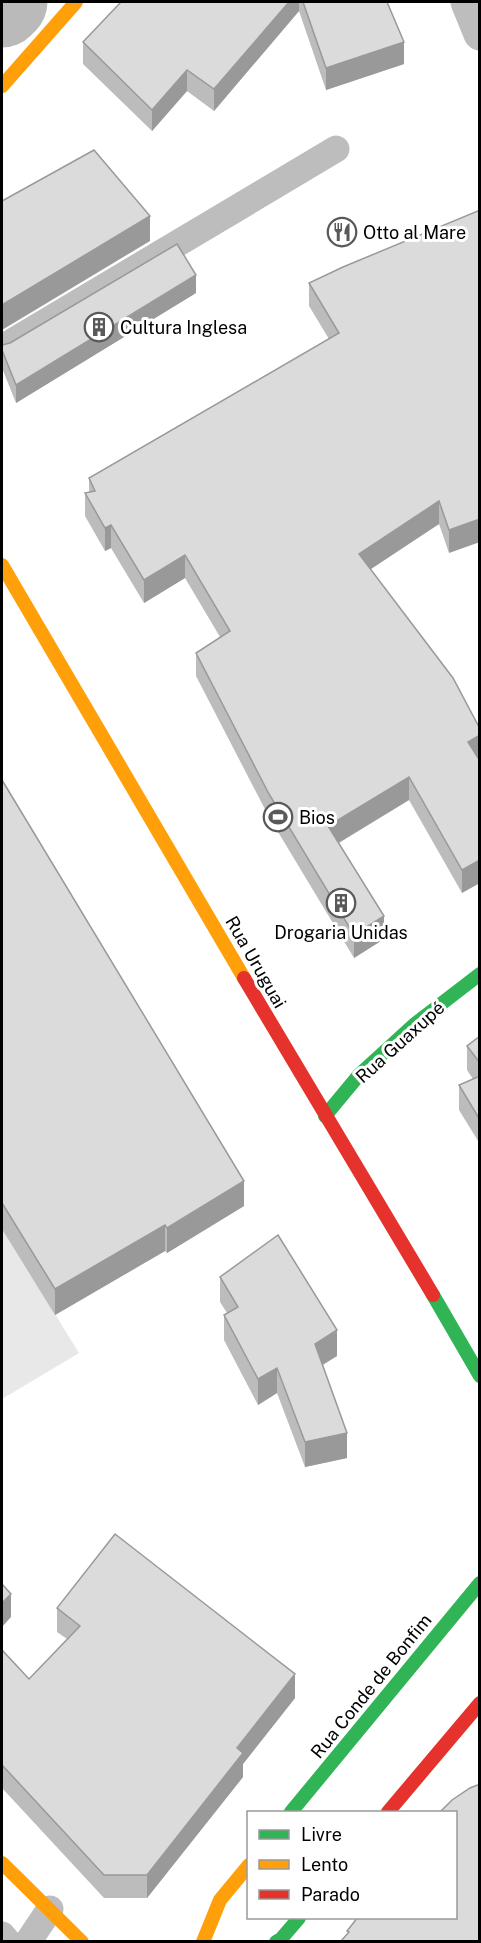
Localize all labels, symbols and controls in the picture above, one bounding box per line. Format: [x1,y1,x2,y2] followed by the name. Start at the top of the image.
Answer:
[326,216,358,248] restaurant icon: Otto al Mare
[363,222,466,243] place label: Otto al Mare
[83,311,115,343] building icon: Cultura Inglesa
[120,317,247,338] place label: Cultura Inglesa
[262,801,294,833] sports icon: Bios
[299,807,335,828] place label: Bios
[325,887,357,919] building icon: Drogaria Unidas
[221,912,291,1012] street label: Rua Uruguai
[274,922,408,943] place label: Drogaria Unidas
[351,997,449,1087] street label: Rua Guaxupé
[306,1610,436,1762] street label: Rua Conde de Bonfim
[247,1811,457,1919] legend
[301,1824,342,1845] text: Livre
[301,1854,348,1875] text: Lento
[301,1884,360,1905] text: Parado

